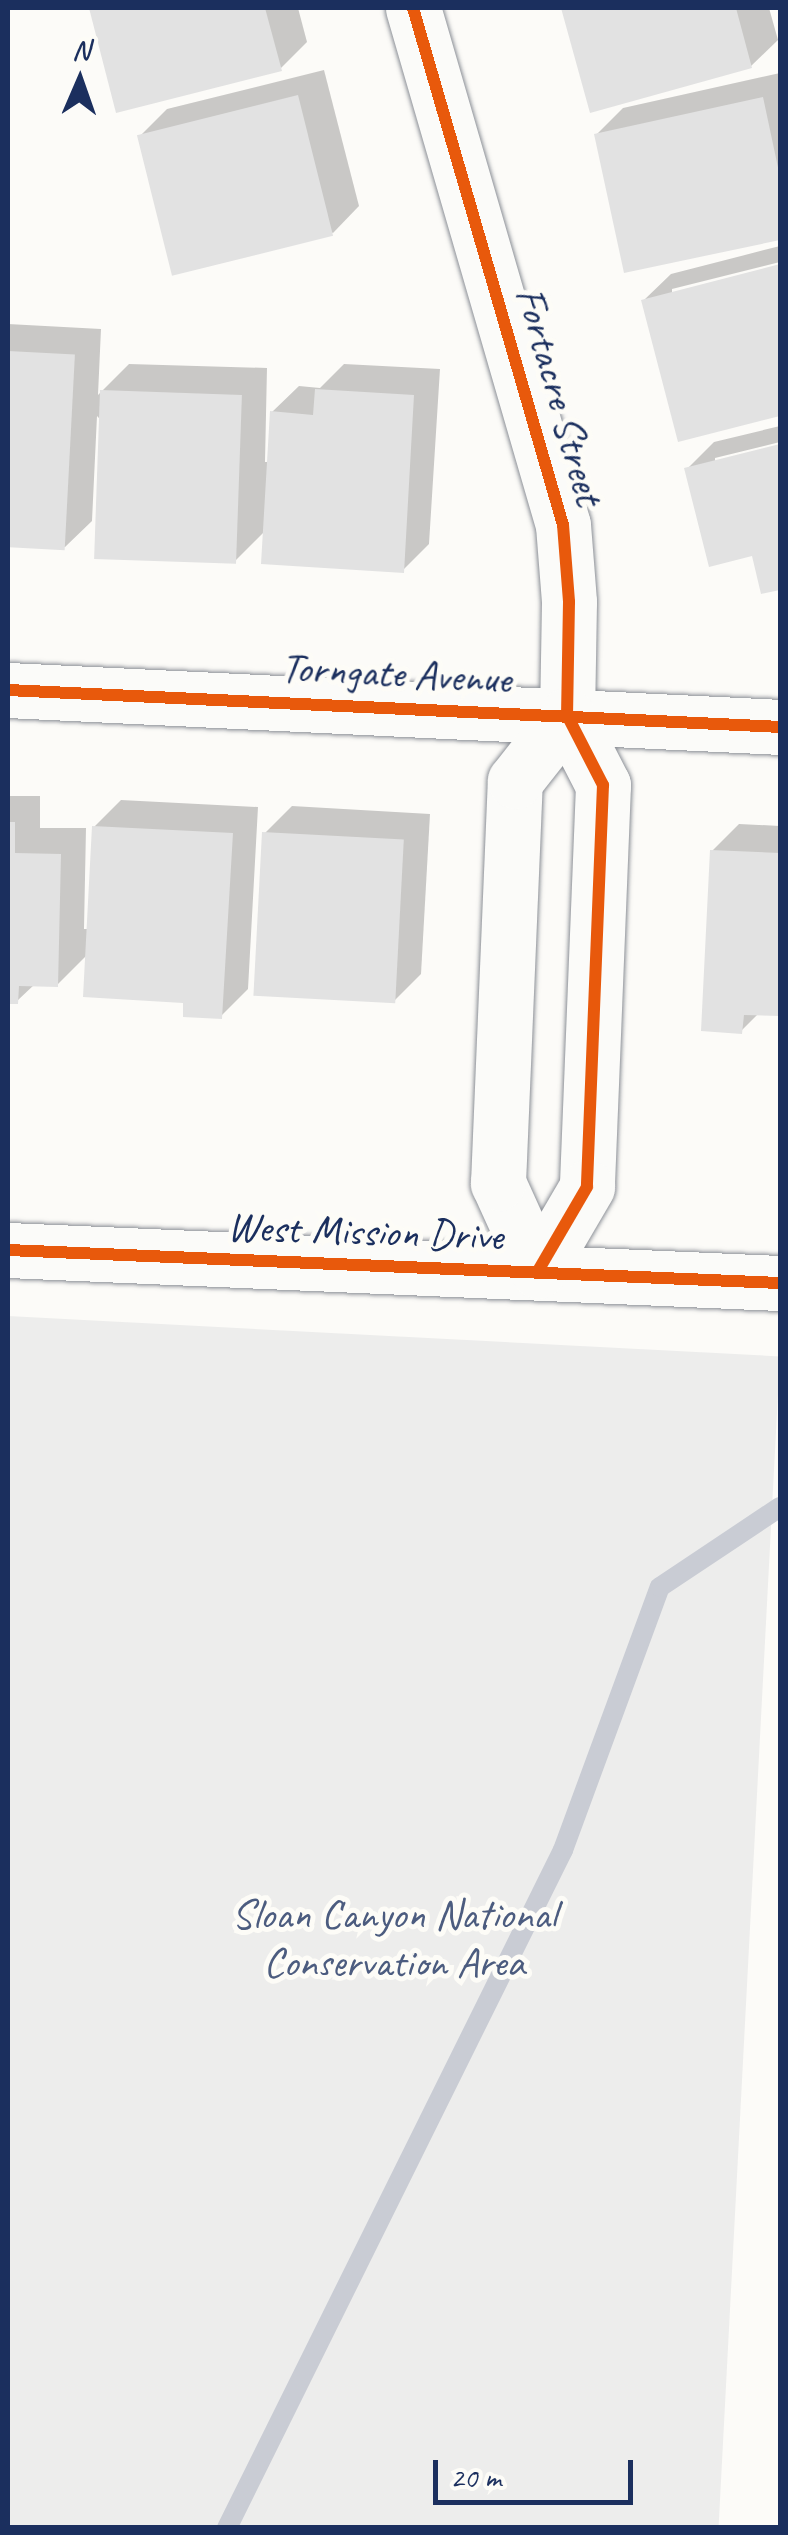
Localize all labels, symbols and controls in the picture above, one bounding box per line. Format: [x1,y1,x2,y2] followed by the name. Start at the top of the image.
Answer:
[30,30,130,130] north arrow
[72,32,90,67] text: N
[504,281,614,511] street label: Fortacre Street
[280,643,512,705] street label: Torngate Avenue
[226,1202,504,1262] street label: West Mission Drive
[230,1890,558,1988] park label: Sloan Canyon National Conservation Area
[438,2440,638,2502] scale bar
[450,2458,501,2496] text: 20 m

